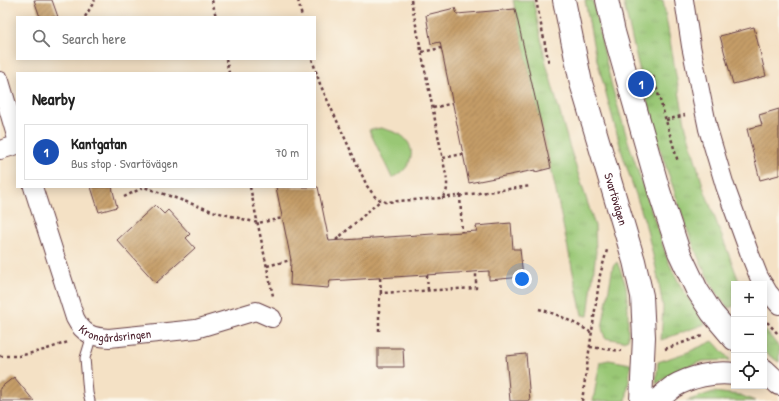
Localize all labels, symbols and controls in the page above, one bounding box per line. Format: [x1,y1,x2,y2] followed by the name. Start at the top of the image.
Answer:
[16,16,316,60] search box
[30,27,52,49] icon: search
[62,28,126,49] text: Search here
[628,69,654,99] pin: 1
[32,87,75,110] text: Nearby
[71,133,127,154] text: Kantgatan
[44,143,48,161] text: 1
[275,143,299,161] text: 70 m
[71,154,178,172] text: Bus stop · Svartövägen
[600,171,632,227] street label: Svartövägen
[512,269,532,289] your location
[731,281,767,389] map controls
[731,281,767,317] button: +
[731,317,767,353] button: −
[75,321,152,346] street label: Krongårdsringen
[731,353,767,389] button: locate

